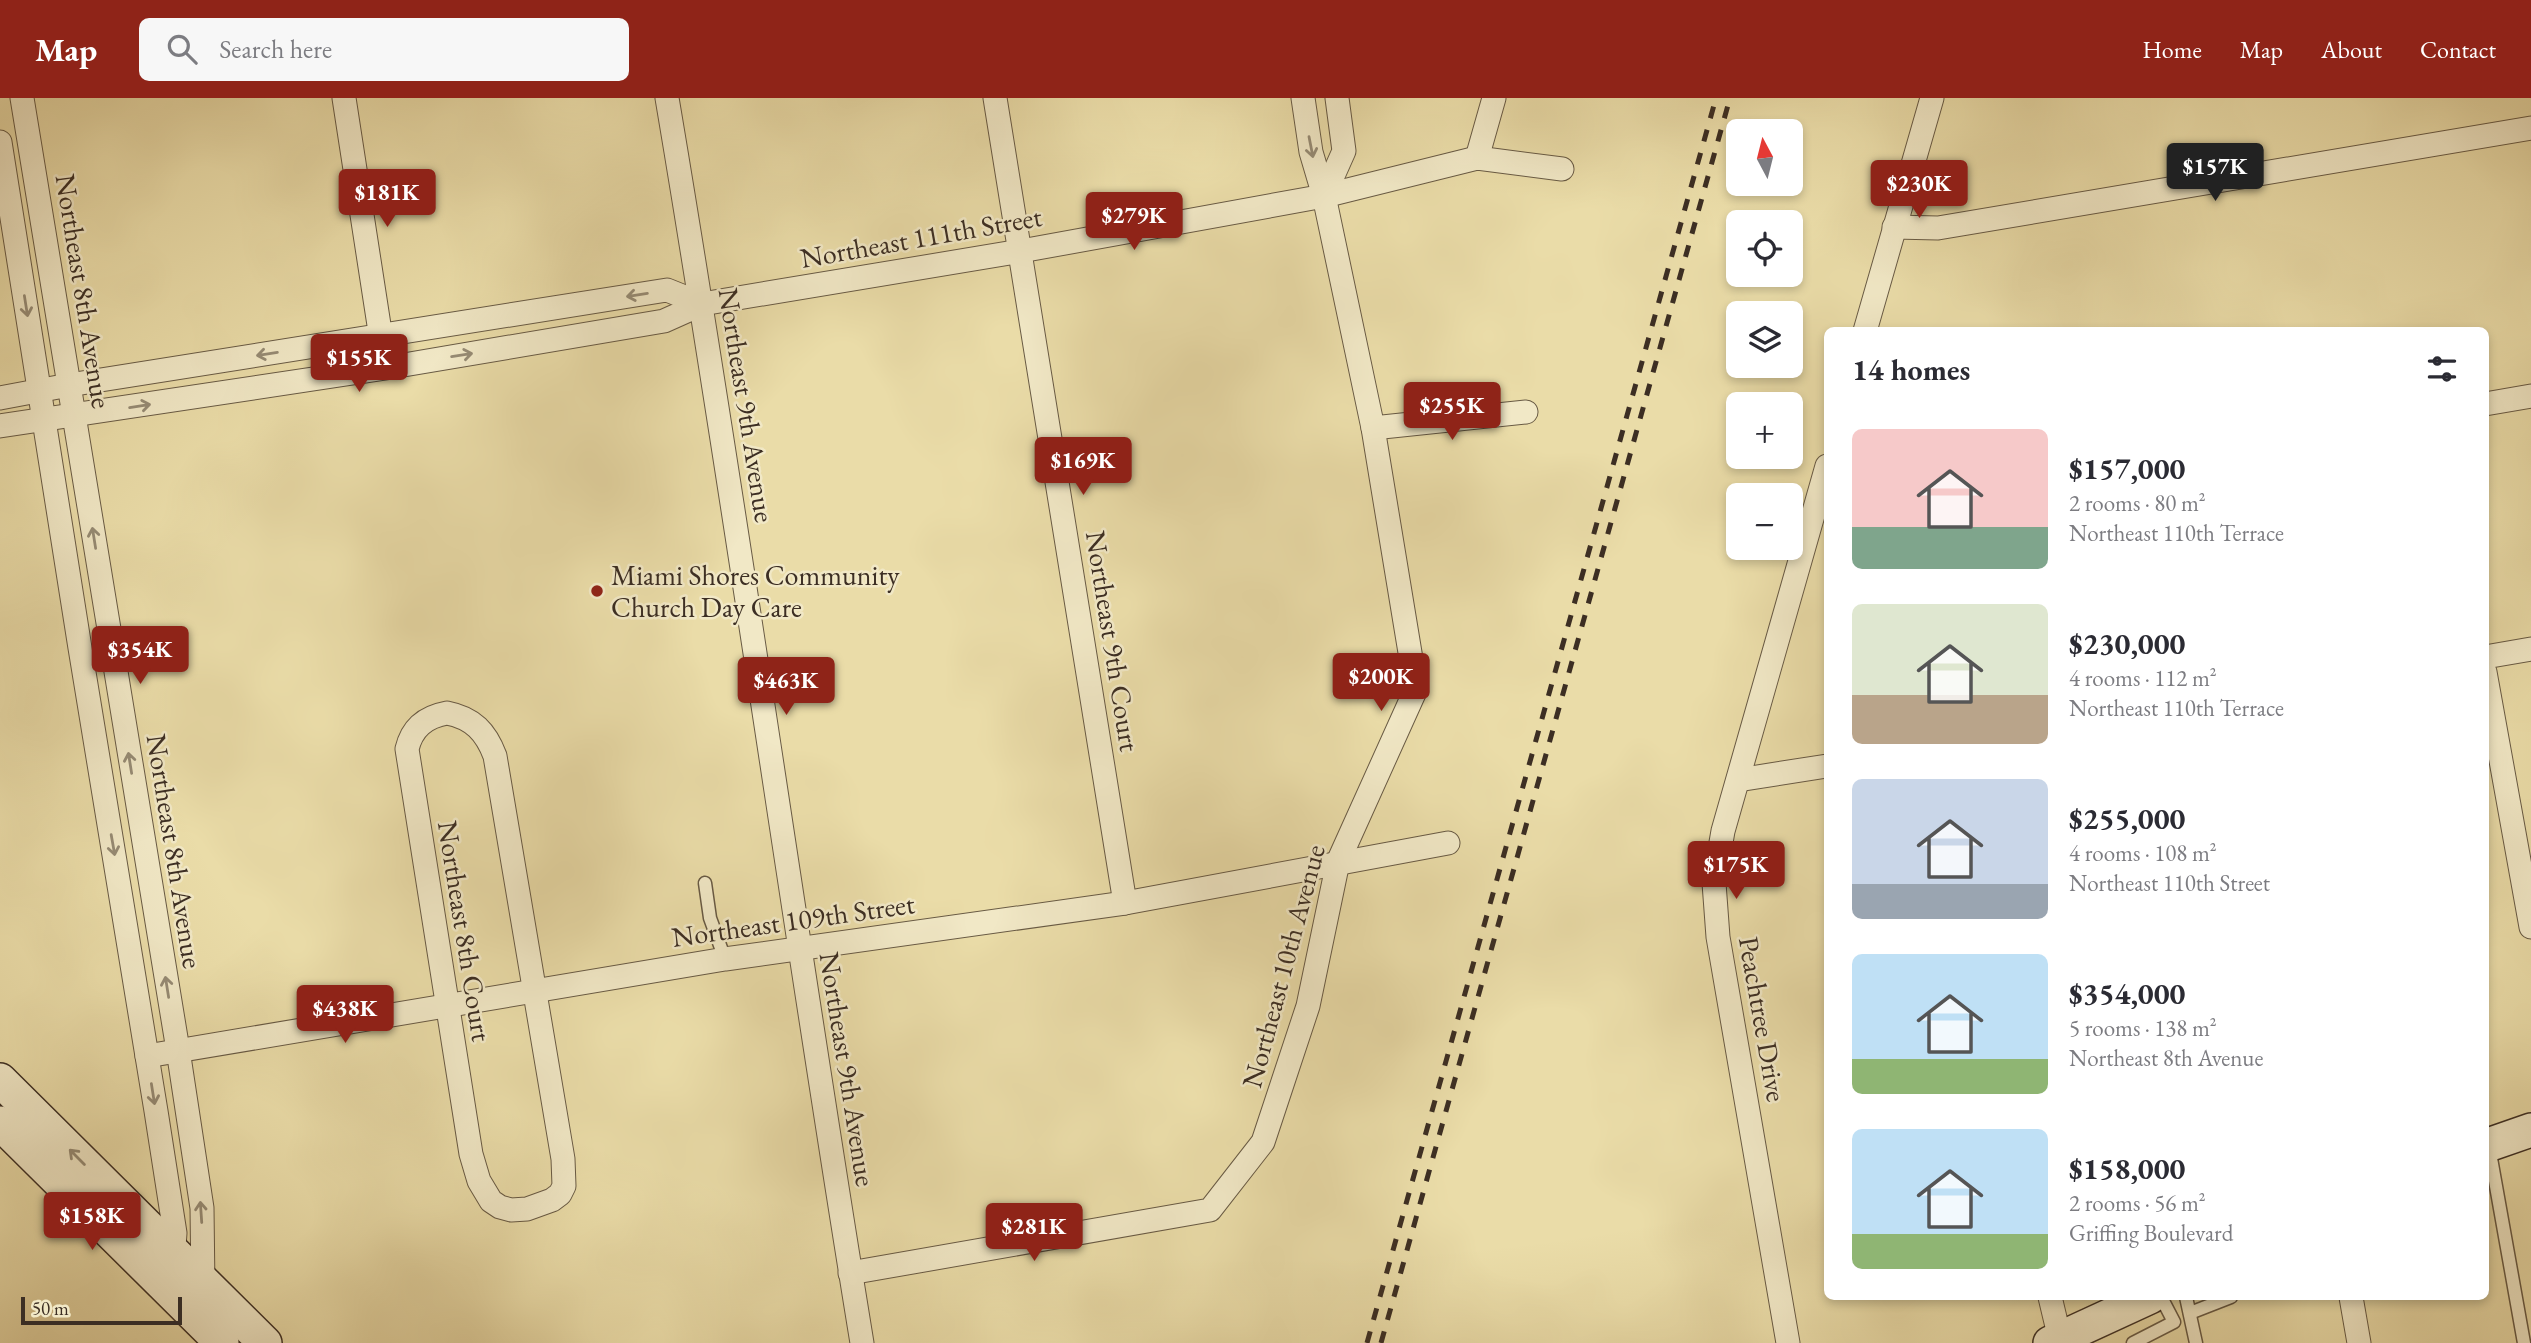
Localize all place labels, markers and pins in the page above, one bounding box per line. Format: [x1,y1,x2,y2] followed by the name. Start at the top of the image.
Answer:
[2166,144,2264,203] pin: $157K
[1870,160,1968,220] pin: $230K
[338,170,436,229] pin: $181K
[1085,192,1183,252] pin: $279K
[310,334,408,394] pin: $155K
[1403,382,1501,442] pin: $255K
[1034,438,1132,497] pin: $169K
[611,557,900,625] place label: Miami Shores Community Church Day Care
[589,583,605,599] marker: Miami Shores Community Church Day Care
[91,626,189,686] pin: $354K
[1332,654,1430,713] pin: $200K
[737,658,835,717] pin: $463K
[1687,842,1785,901] pin: $175K
[296,986,394,1045] pin: $438K
[43,1192,141,1252] pin: $158K
[985,1204,1083,1263] pin: $281K

